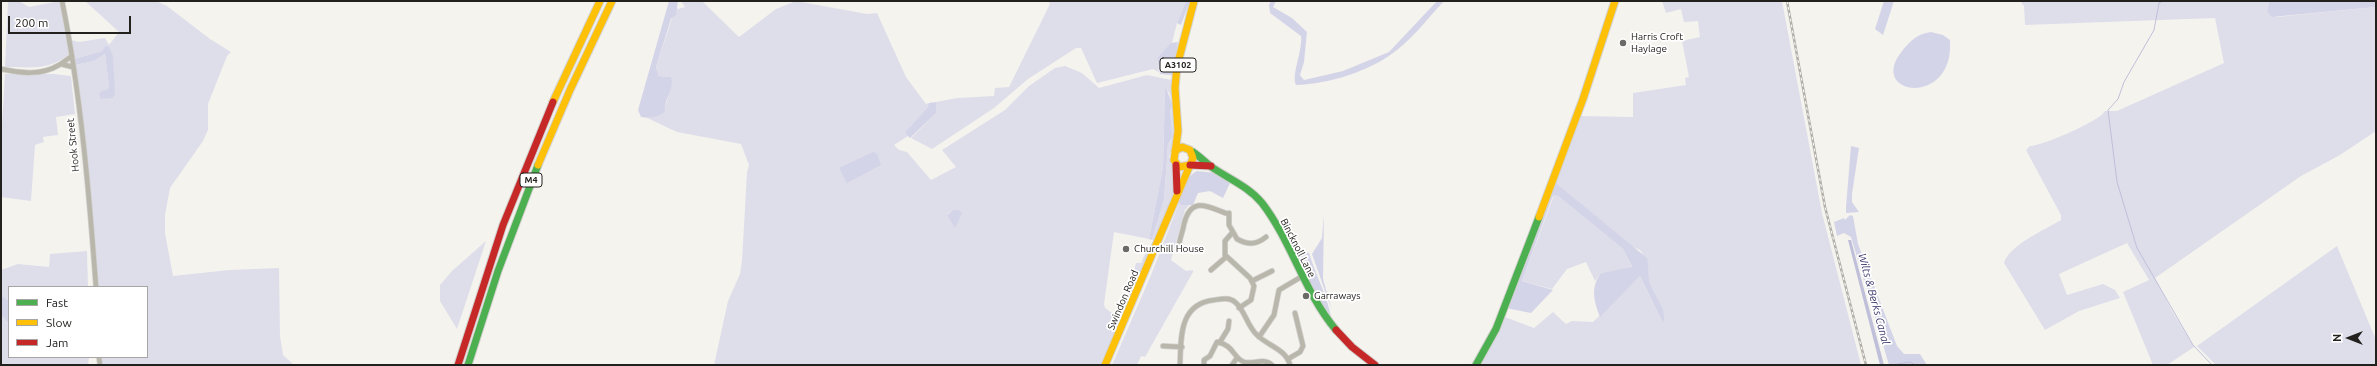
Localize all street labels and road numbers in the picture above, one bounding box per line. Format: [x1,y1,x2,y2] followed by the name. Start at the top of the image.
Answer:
[1160,58,1196,72] road number: A3102
[64,118,82,172] street label: Hook Street
[520,173,542,187] road number: M4
[1278,216,1318,280] street label: Bincknoll Lane
[1105,268,1141,332] street label: Swindon Road

